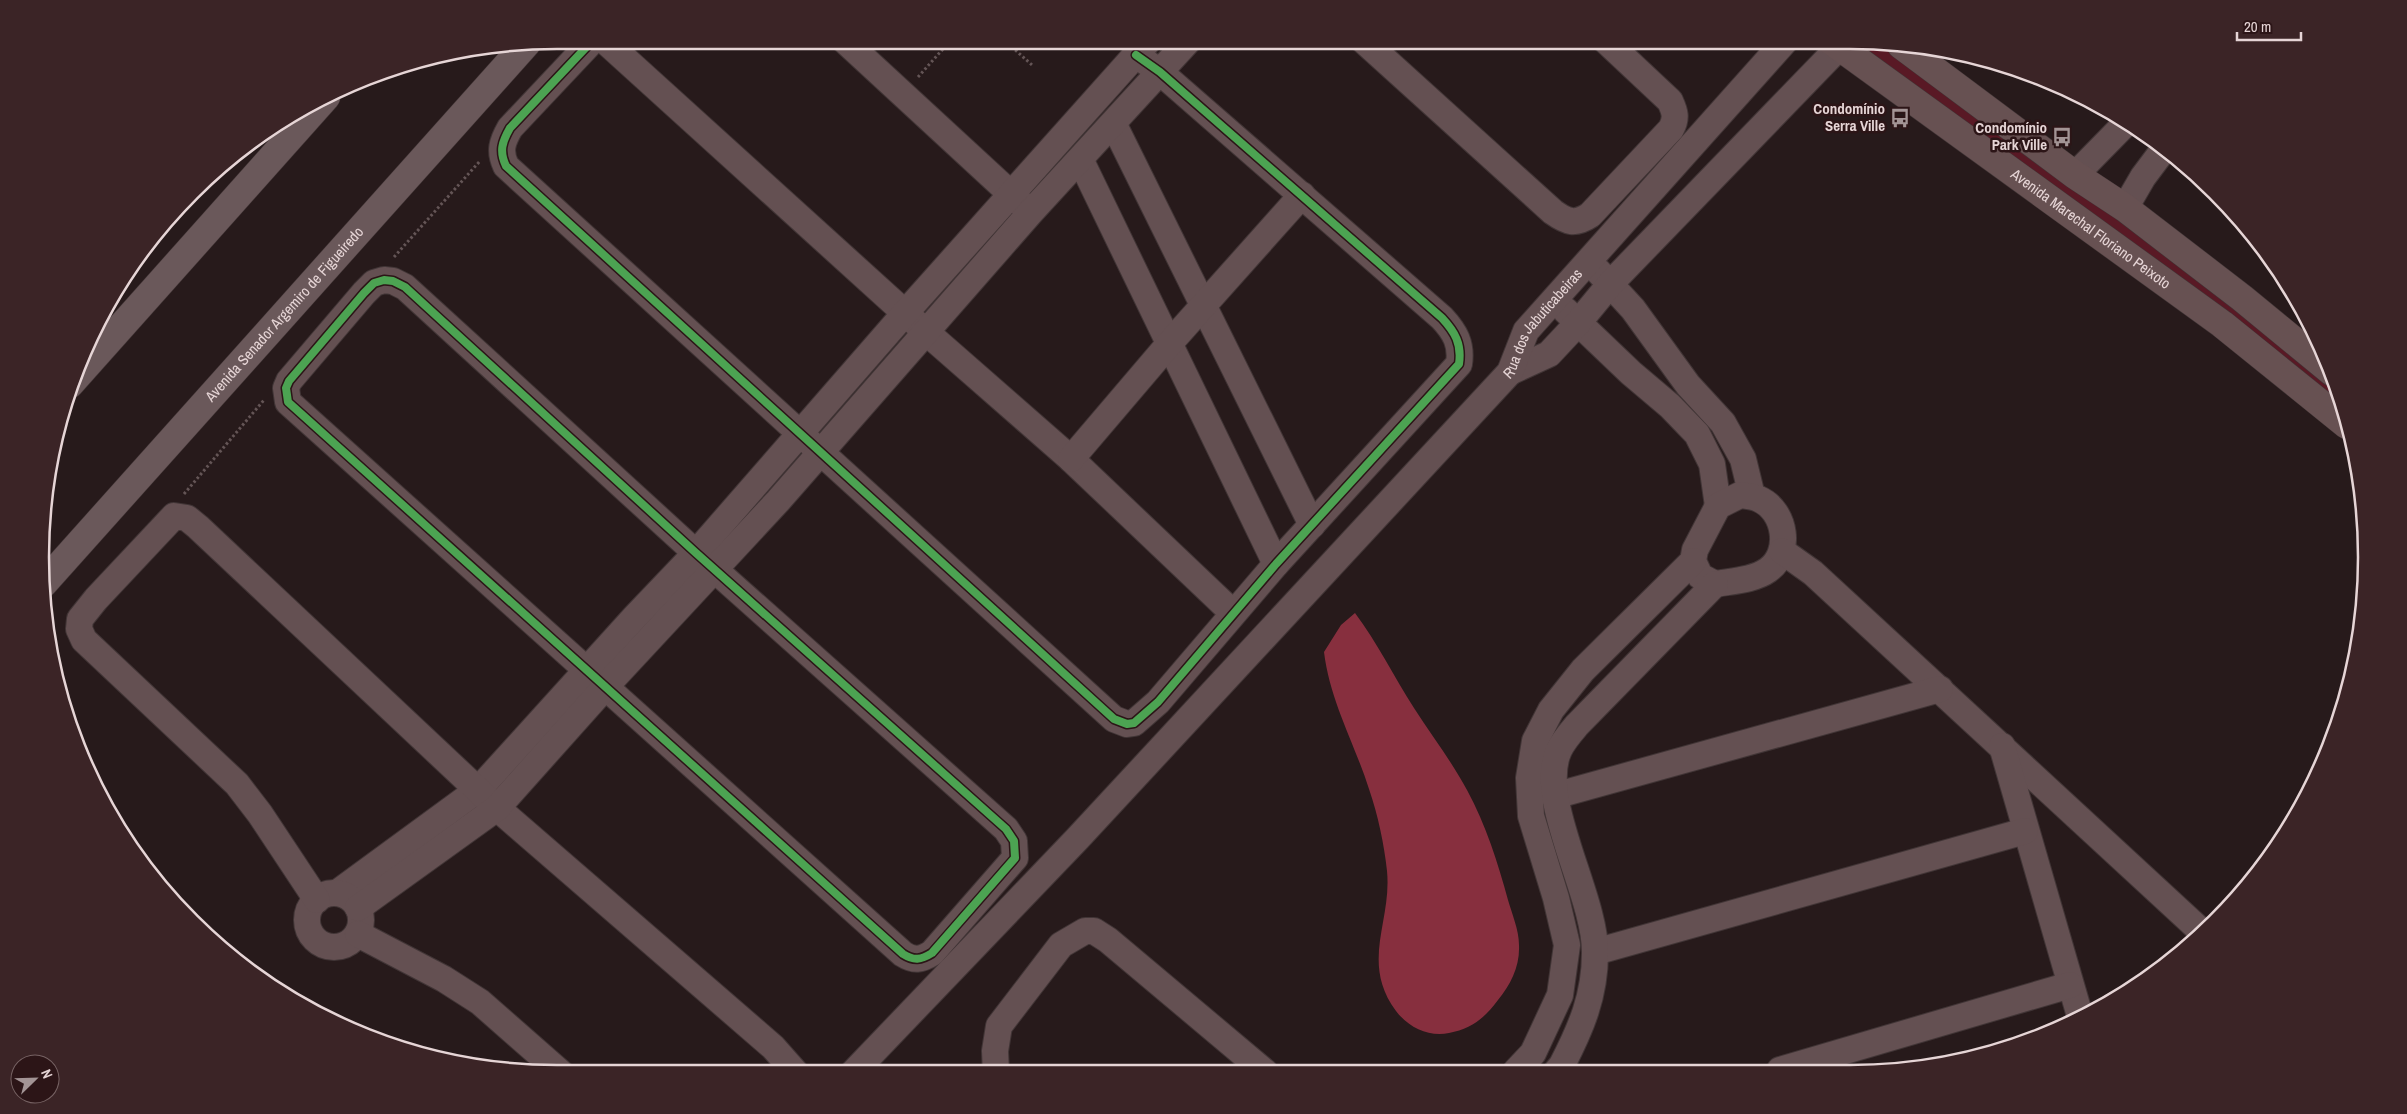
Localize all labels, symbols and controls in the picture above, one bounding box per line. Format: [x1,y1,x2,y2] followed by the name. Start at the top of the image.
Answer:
[2237,10,2301,42] scale bar
[2244,16,2271,37] text: 20 m
[1813,98,1885,136] place label: Condomínio Serra Ville
[1889,107,1911,129] bus stop icon: Condomínio Serra Ville
[1975,117,2047,155] place label: Condomínio Park Ville
[2051,126,2073,148] bus stop icon: Condomínio Park Ville
[2006,163,2175,294] street label: Avenida Marechal Floriano Peixoto
[199,222,368,407] street label: Avenida Senador Argemiro de Figueiredo
[1498,264,1587,383] street label: Rua dos Jabuticabeiras
[10,1054,60,1104] north arrow
[37,1067,57,1081] text: N

